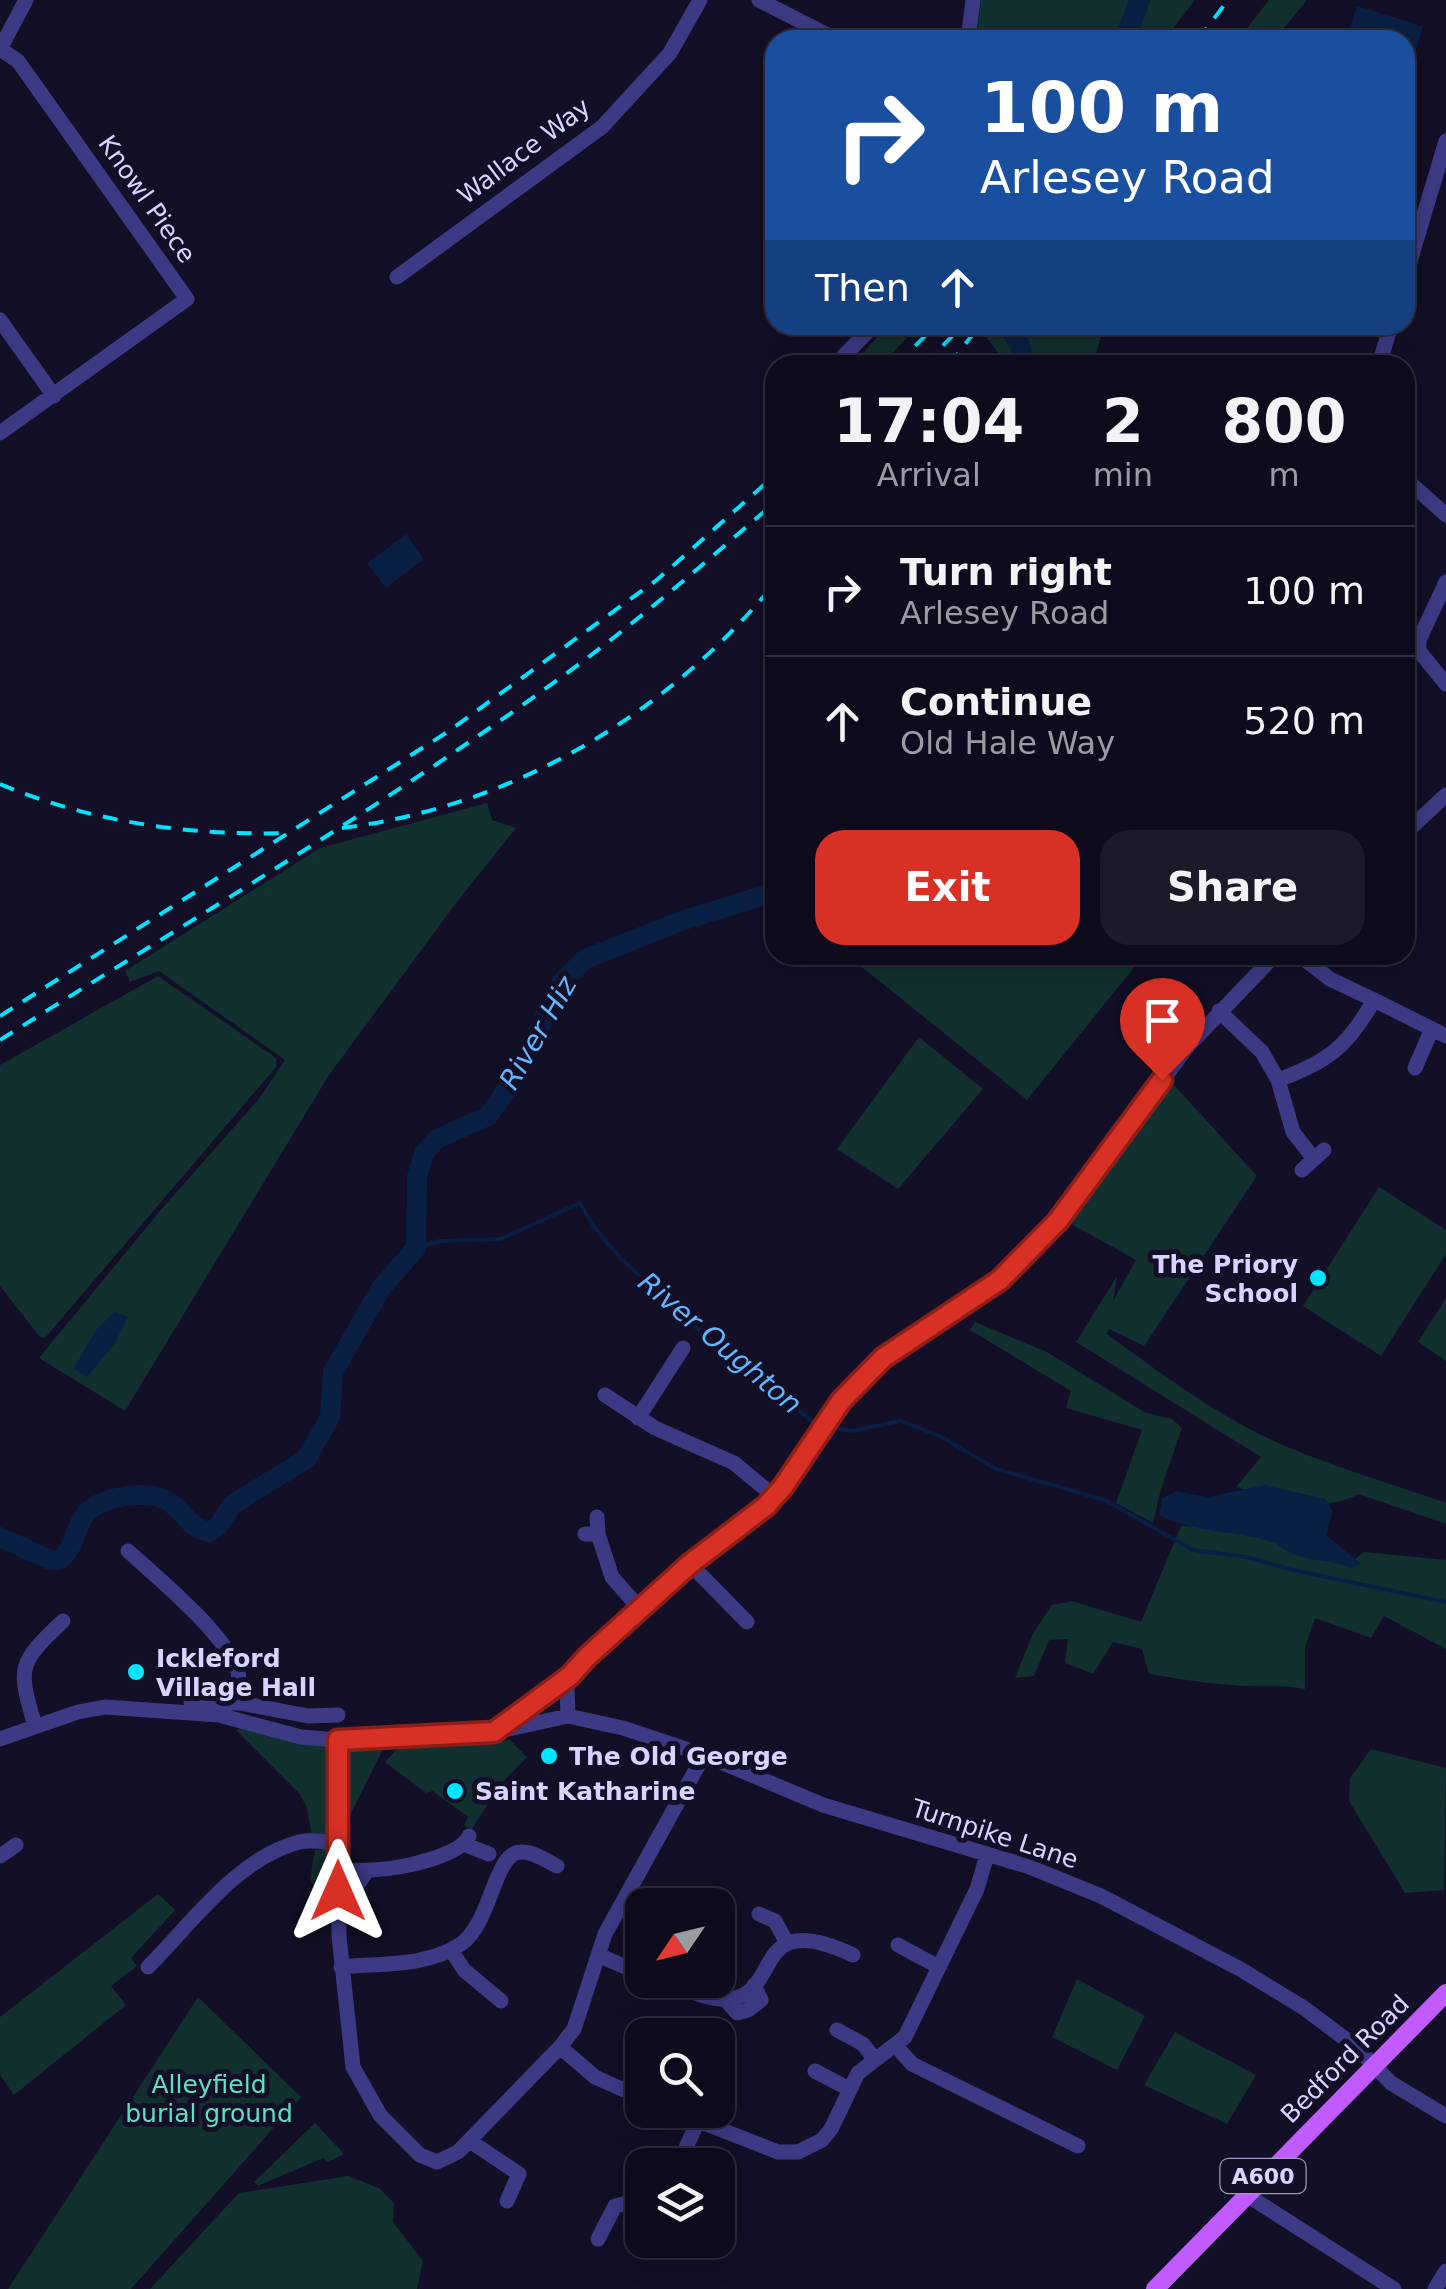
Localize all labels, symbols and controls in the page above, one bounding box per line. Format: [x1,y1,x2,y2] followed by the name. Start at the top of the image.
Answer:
[980,67,1223,149] text: 100 m
[815,70,945,200] icon: right
[452,92,596,210] street label: Wallace Way
[92,130,202,268] street label: Knowl Piece
[980,151,1274,204] text: Arlesey Road
[930,260,985,315] icon: ahead
[815,266,910,310] text: Then
[833,386,1024,456] text: 17:04
[1102,386,1144,456] text: 2
[1221,386,1347,456] text: 800
[877,456,981,494] text: Arrival
[1093,456,1153,494] text: min
[1268,456,1300,494] text: m
[900,550,1112,594] text: Turn right
[815,564,870,619] icon: right
[1243,569,1365,613] text: 100 m
[900,594,1109,632] text: Arlesey Road
[900,680,1092,724] text: Continue
[815,694,870,749] icon: ahead
[1243,699,1365,743] text: 520 m
[900,724,1115,762] text: Old Hale Way
[815,830,1080,945] button: Exit
[1100,830,1365,945] button: Share
[492,970,584,1095] water label: River Hiz
[1120,978,1205,1081] pin
[1135,993,1190,1048] icon: arrive
[1152,1250,1298,1308] place label: The Priory School
[632,1265,808,1421] water label: River Oughton
[1307,1267,1329,1289] marker: The Priory School
[156,1644,316,1702] place label: Ickleford Village Hall
[125,1661,147,1683] marker: Ickleford Village Hall
[569,1742,788,1771] place label: The Old George
[538,1745,560,1767] marker: The Old George
[475,1777,695,1806] place label: Saint Katharine
[444,1780,466,1802] marker: Saint Katharine
[907,1793,1082,1875] street label: Turnpike Lane
[286,1839,390,1943] position arrow
[625,1888,735,1998] north arrow
[625,1888,735,2258] map controls
[1275,1989,1415,2129] street label: Bedford Road
[625,2018,735,2128] button: search
[125,2070,293,2128] park label: Alleyfield burial ground
[625,2148,735,2258] button: layers
[1220,2159,1306,2193] road number: A600

